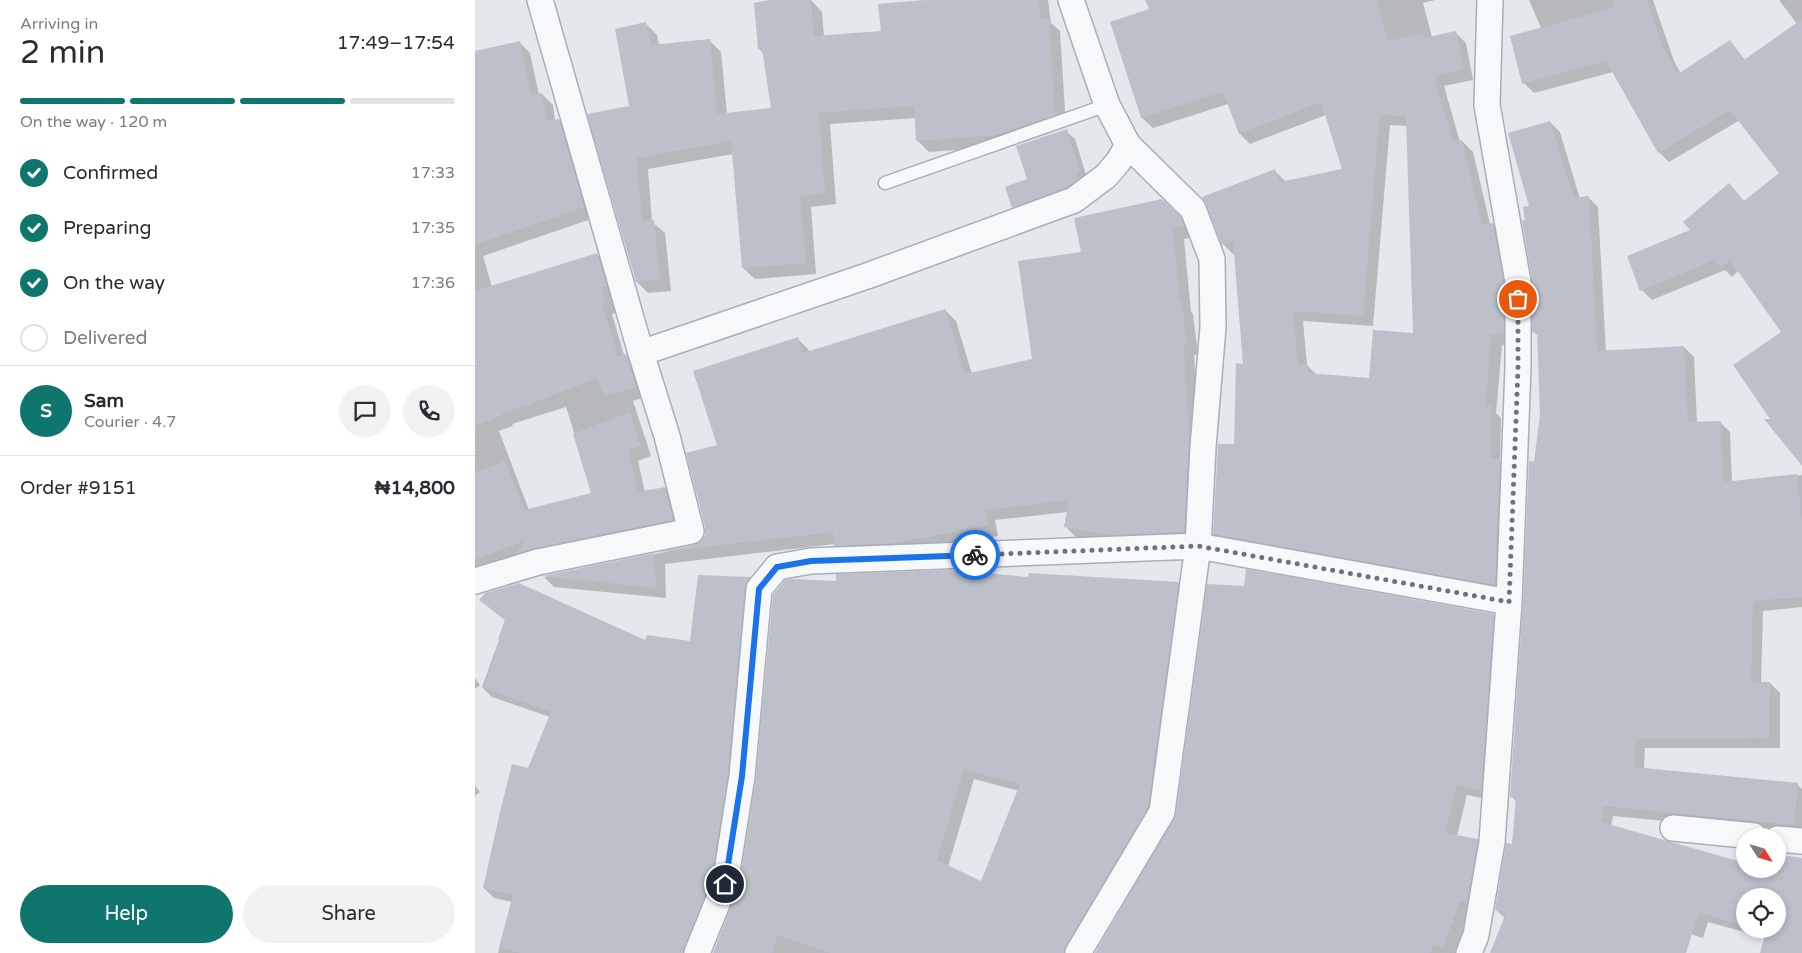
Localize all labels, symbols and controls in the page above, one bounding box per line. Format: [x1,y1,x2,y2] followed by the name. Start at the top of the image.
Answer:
[20,14,98,34] text: Arriving in
[337,32,455,54] text: 17:49–17:54
[20,34,105,72] text: 2 min
[20,112,167,132] text: On the way · 120 m
[20,159,48,187] icon: check
[63,162,158,184] text: Confirmed
[411,163,455,183] text: 17:33
[20,214,48,242] icon: check
[63,217,152,239] text: Preparing
[411,218,455,238] text: 17:35
[20,269,48,297] icon: check
[63,272,165,294] text: On the way
[411,273,455,293] text: 17:36
[1497,278,1539,320] pin
[1504,285,1532,313] icon: bag
[63,327,148,349] text: Delivered
[339,385,391,437] button: chat
[403,385,455,437] button: phone
[84,390,124,412] text: Sam
[40,400,52,422] text: S
[84,412,176,432] text: Courier · 4.7
[20,477,137,499] text: Order #9151
[375,477,455,499] text: ₦14,800
[950,530,1000,580] courier
[961,541,989,569] icon: bike
[1736,828,1786,878] north arrow
[1736,828,1786,938] map controls
[704,863,746,905] pin
[711,870,739,898] icon: home
[20,885,233,943] button: Help
[243,885,455,943] button: Share
[1736,888,1786,938] button: locate

